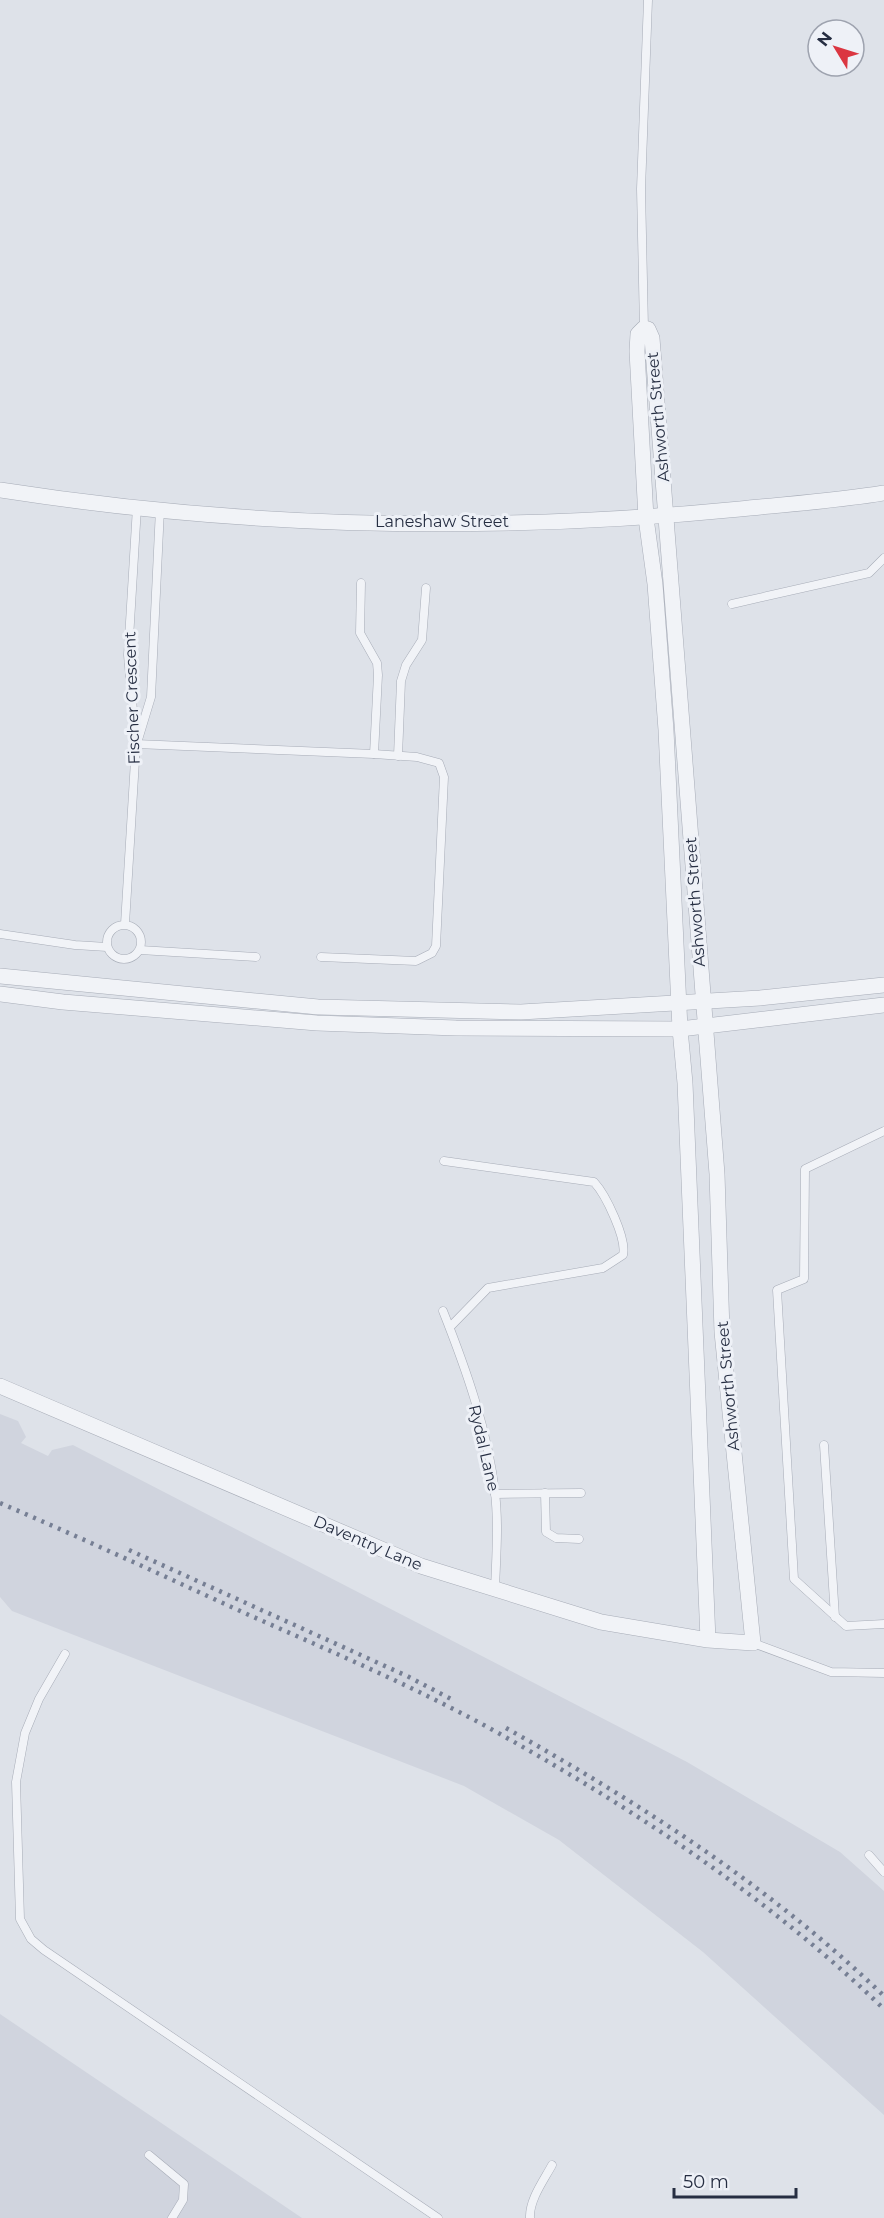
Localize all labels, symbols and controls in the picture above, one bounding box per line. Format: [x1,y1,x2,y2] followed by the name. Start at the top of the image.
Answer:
[806,18,866,78] north arrow
[813,28,836,50] text: N
[643,351,673,483] street label: Ashworth Street
[375,512,509,531] street label: Laneshaw Street
[120,631,144,765] street label: Fischer Crescent
[681,836,709,968] street label: Ashworth Street
[713,1320,743,1452] street label: Ashworth Street
[465,1403,503,1493] street label: Rydal Lane
[311,1512,425,1574] street label: Daventry Lane
[674,2161,796,2199] scale bar
[683,2171,729,2193] text: 50 m

